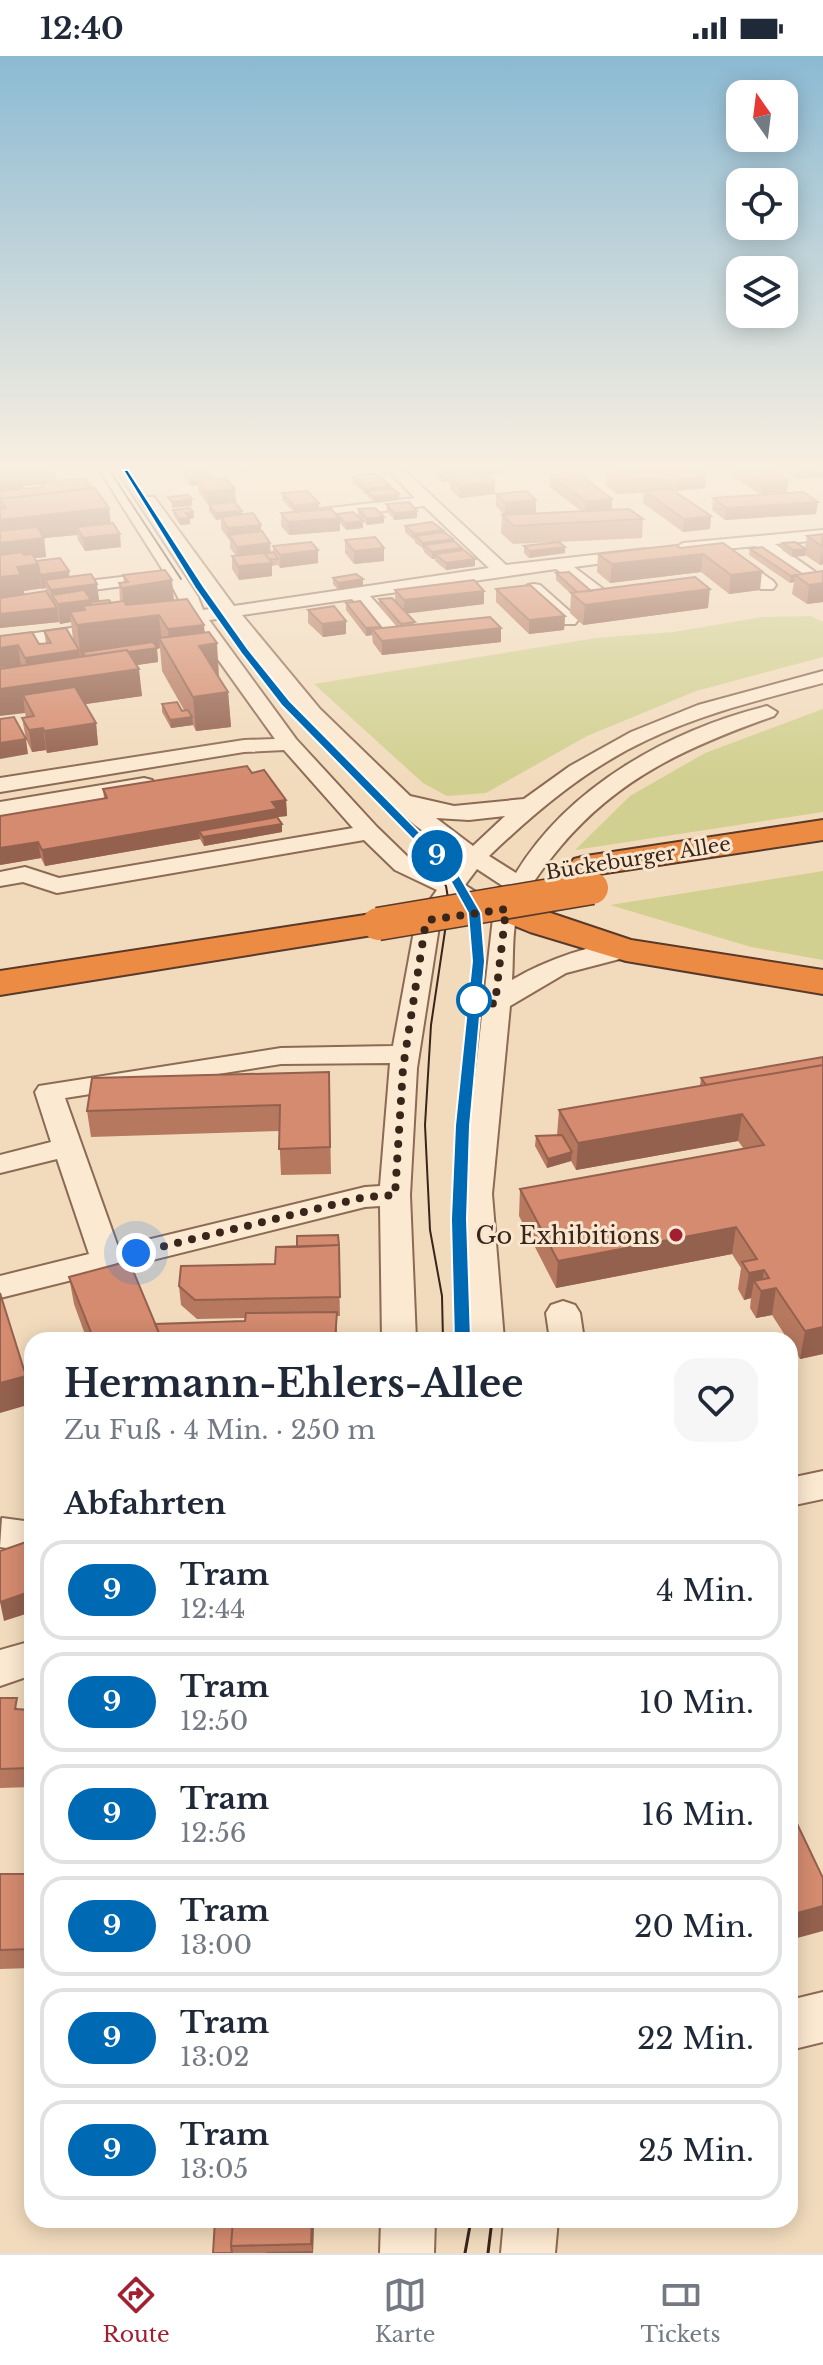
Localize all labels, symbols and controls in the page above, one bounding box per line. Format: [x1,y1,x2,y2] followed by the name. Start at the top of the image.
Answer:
[40,10,124,47] text: 12:40
[726,80,798,152] north arrow
[726,80,798,328] map controls
[726,168,798,240] button: locate
[726,256,798,328] button: layers
[411,830,463,882] line badge: 9
[544,832,732,884] street label: Bückeburger Allee
[428,838,446,873] text: 9
[457,983,491,1017] unlabelled marker
[476,1221,660,1250] place label: Go Exhibitions
[667,1226,685,1244] marker: Go Exhibitions
[116,1233,156,1273] your location
[674,1358,758,1442] button: heart
[64,1360,523,1407] text: Hermann-Ehlers-Allee
[64,1414,375,1446] text: Zu Fuß · 4 Min. · 250 m
[64,1485,226,1522] text: Abfahrten
[180,1556,269,1593] text: Tram
[103,1572,121,1607] text: 9
[656,1572,754,1609] text: 4 Min.
[180,1593,245,1625] text: 12:44
[180,1668,269,1705] text: Tram
[103,1684,121,1719] text: 9
[639,1684,754,1721] text: 10 Min.
[180,1705,248,1737] text: 12:50
[180,1780,269,1817] text: Tram
[103,1796,121,1831] text: 9
[641,1796,754,1833] text: 16 Min.
[180,1817,247,1849] text: 12:56
[180,1892,269,1929] text: Tram
[103,1908,121,1943] text: 9
[634,1908,754,1945] text: 20 Min.
[180,1929,252,1961] text: 13:00
[180,2004,269,2041] text: Tram
[103,2020,121,2055] text: 9
[637,2020,754,2057] text: 22 Min.
[180,2041,250,2073] text: 13:02
[180,2116,269,2153] text: Tram
[103,2132,121,2167] text: 9
[638,2132,754,2169] text: 25 Min.
[180,2153,248,2185] text: 13:05
[103,2273,170,2348] tab: Route
[375,2273,435,2348] tab: Karte
[641,2273,720,2348] tab: Tickets

